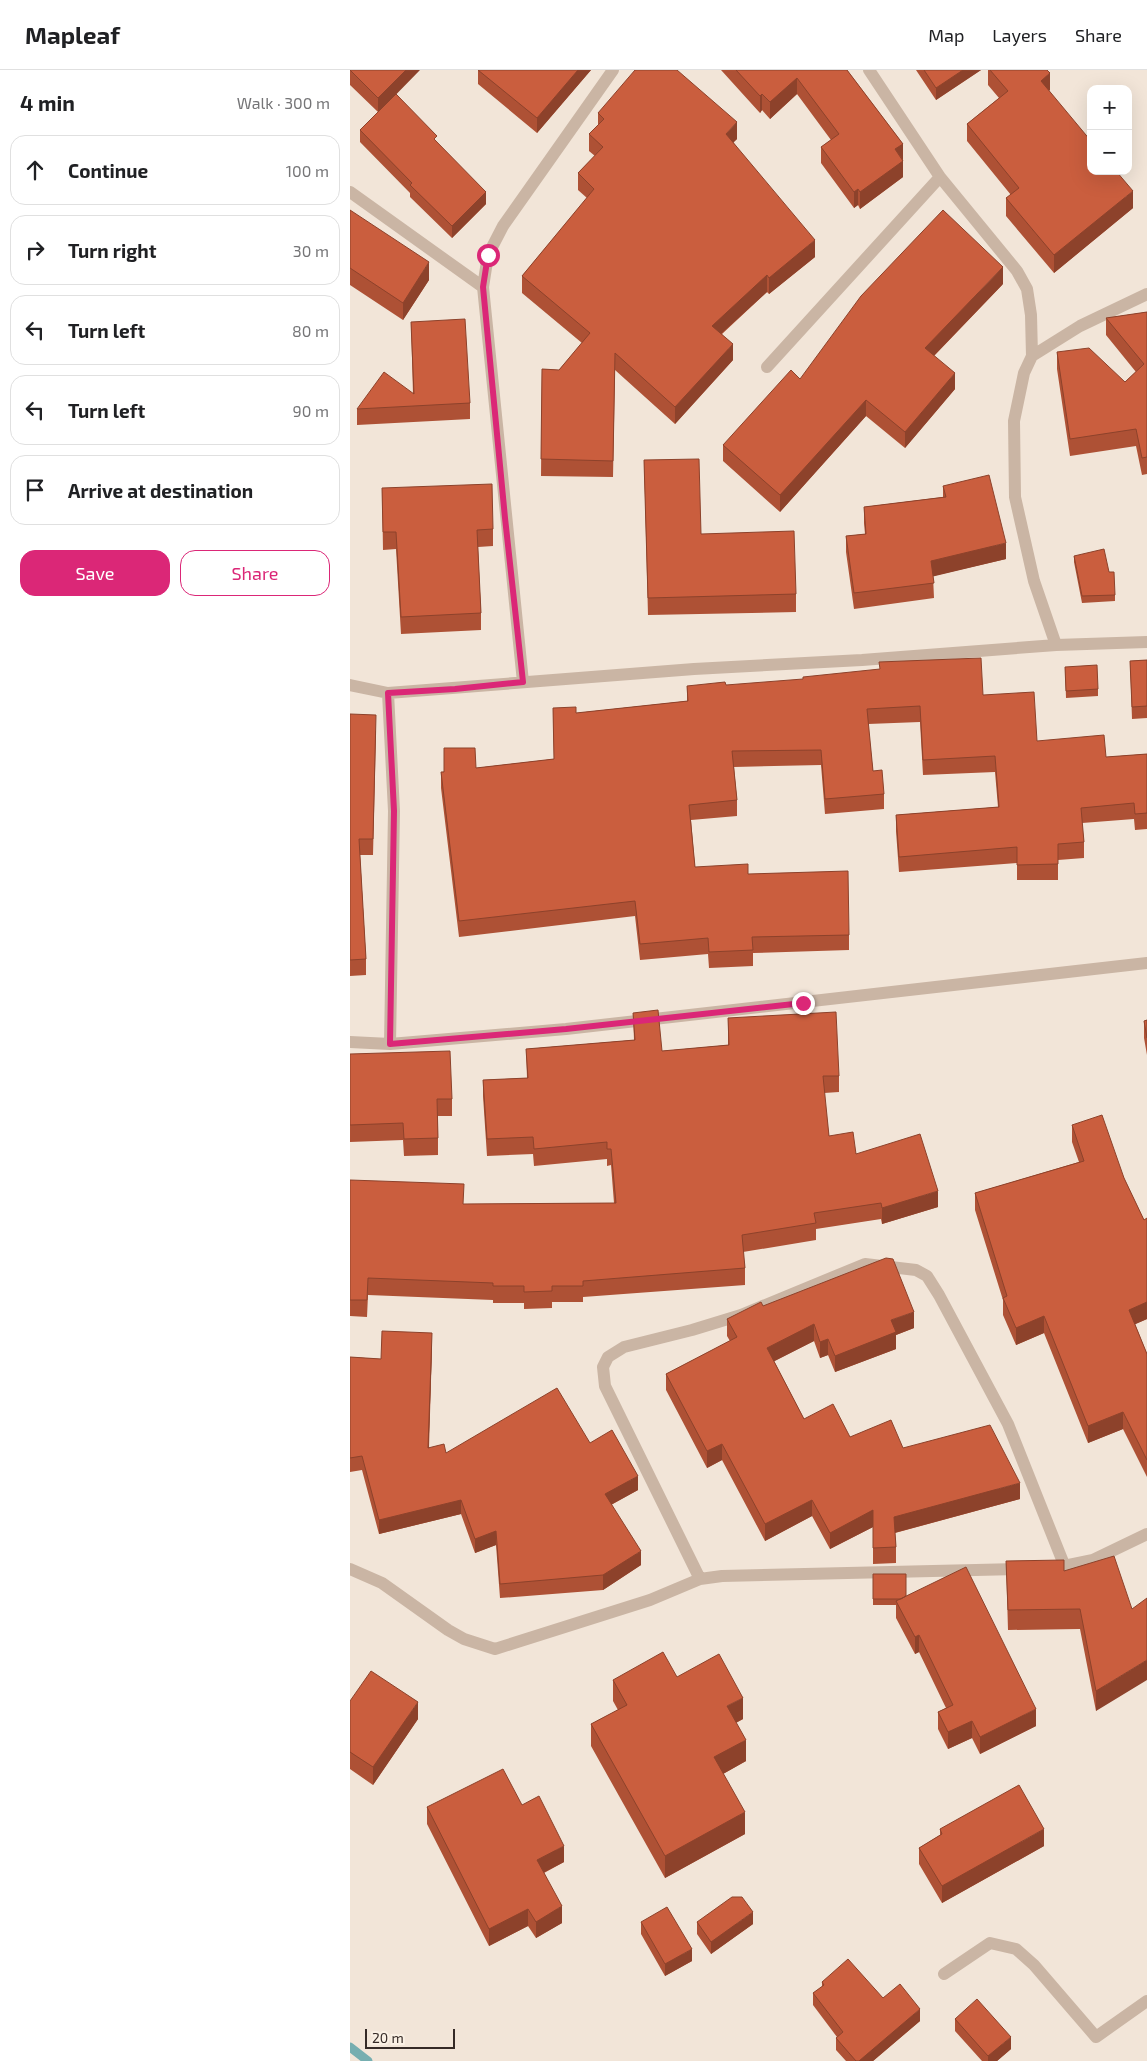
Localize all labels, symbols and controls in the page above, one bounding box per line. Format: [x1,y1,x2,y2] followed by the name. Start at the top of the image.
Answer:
[25,20,120,49] text: Mapleaf
[928,24,964,46] text: Map
[992,24,1047,46] text: Layers
[1075,24,1122,46] text: Share
[1087,85,1132,175] map controls
[1087,85,1132,130] button: +
[20,90,75,115] text: 4 min
[237,93,330,112] text: Walk · 300 m
[1087,130,1132,175] button: −
[21,156,49,184] icon: ahead
[68,159,148,182] text: Continue
[286,161,329,180] text: 100 m
[21,236,49,264] icon: right
[68,239,156,262] text: Turn right
[293,241,329,260] text: 30 m
[477,244,500,267] route start
[21,316,49,344] icon: left
[68,319,145,342] text: Turn left
[292,321,329,340] text: 80 m
[21,396,49,424] icon: left
[68,399,145,422] text: Turn left
[293,401,329,420] text: 90 m
[21,476,49,504] icon: arrive
[68,479,253,502] text: Arrive at destination
[20,550,170,596] button: Save
[180,550,330,596] button: Share
[792,992,815,1015] route end
[365,2026,455,2049] scale bar
[372,2029,404,2046] text: 20 m

